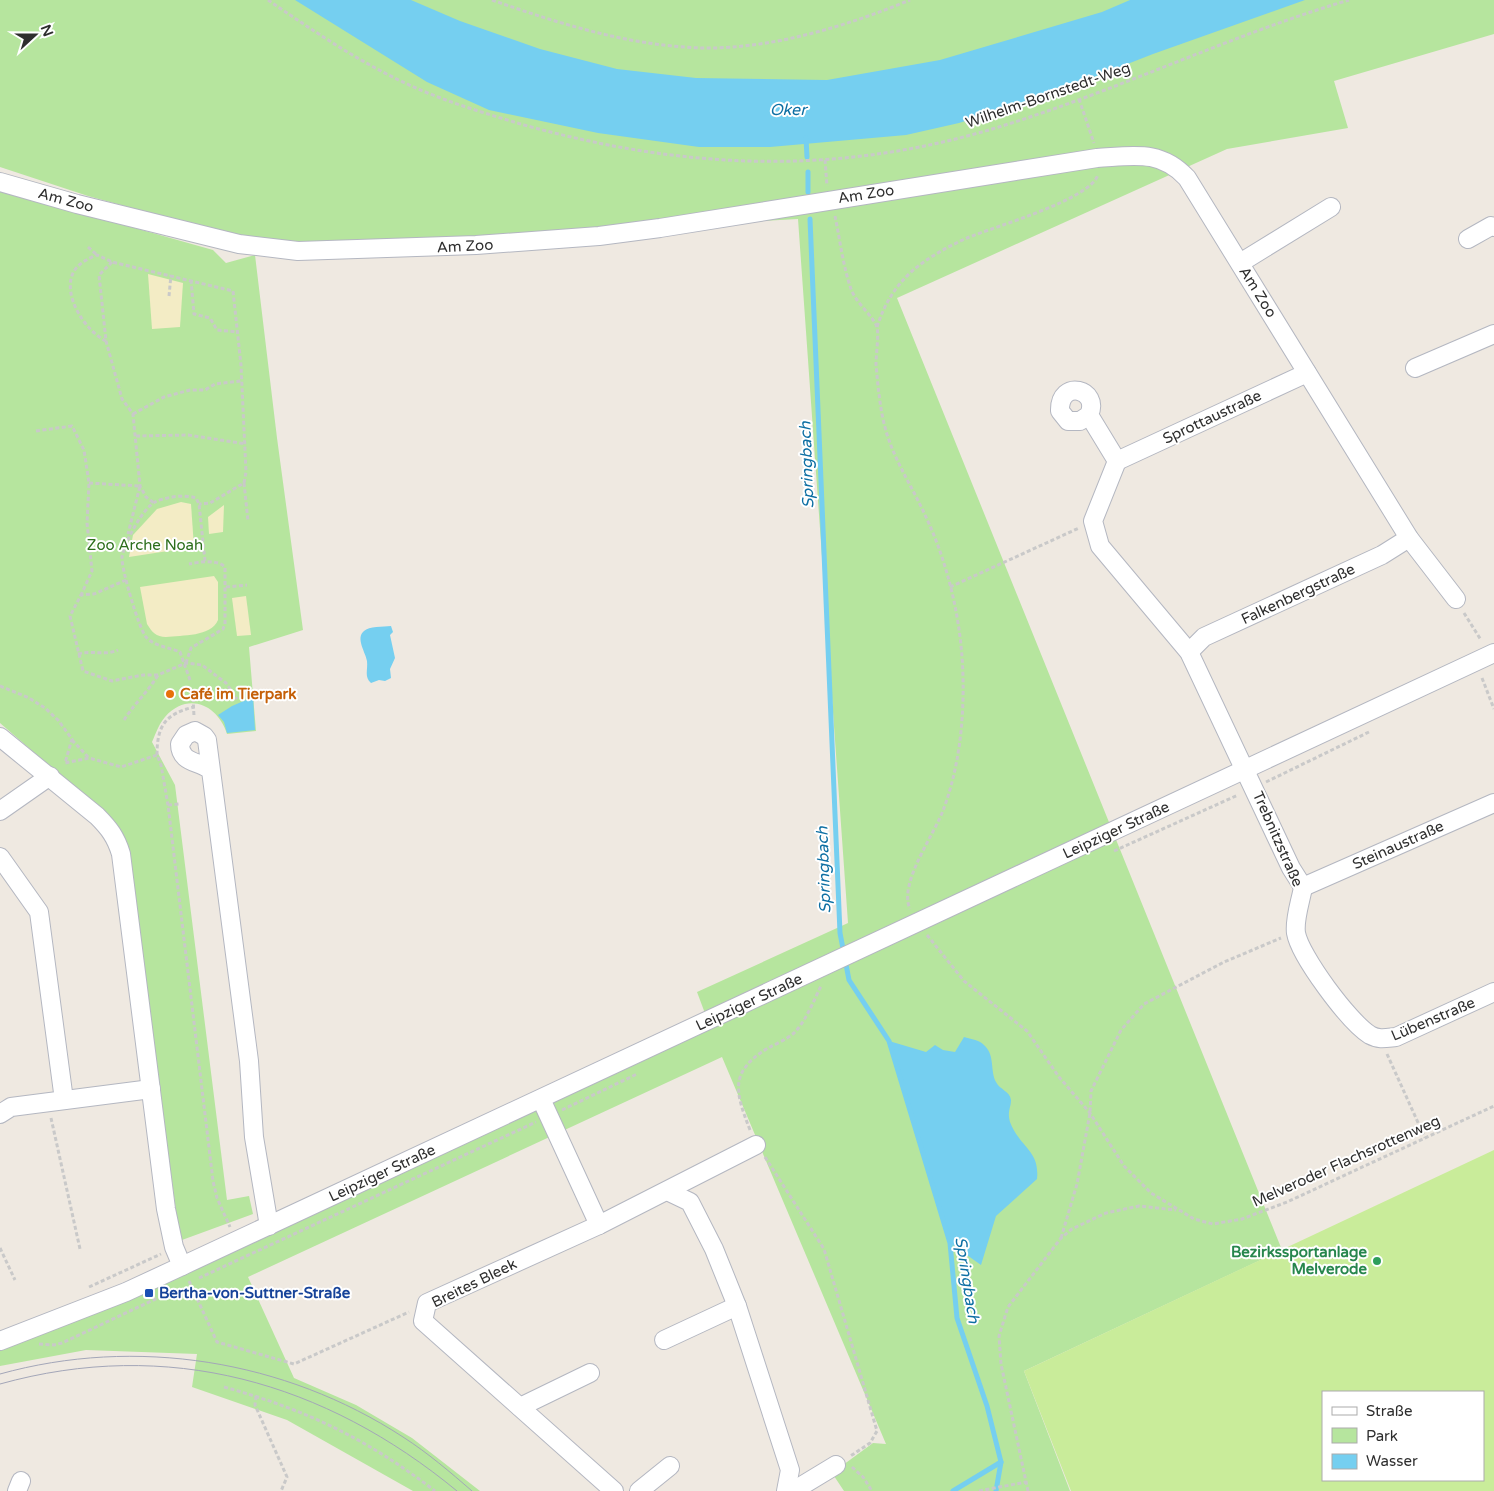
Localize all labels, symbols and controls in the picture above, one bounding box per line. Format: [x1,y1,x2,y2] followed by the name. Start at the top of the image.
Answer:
[10,10,60,60] north arrow
[37,22,57,39] text: N
[963,58,1133,132] street label: Wilhelm-Bornstedt-Weg
[770,100,808,120] water label: Oker
[837,181,895,207] street label: Am Zoo
[36,184,96,216] street label: Am Zoo
[436,236,494,256] street label: Am Zoo
[1235,263,1281,321] street label: Am Zoo
[1160,386,1264,448] street label: Sprottaustraße
[795,420,819,509] water label: Springbach
[87,536,203,554] park label: Zoo Arche Noah
[1238,560,1358,628] street label: Falkenbergstraße
[180,685,297,704] place label: Café im Tierpark
[164,688,176,700] marker: Café im Tierpark
[1249,789,1307,889] street label: Trebnitzstraße
[1060,797,1172,863] street label: Leipziger Straße
[1350,817,1446,873] street label: Steinaustraße
[812,825,836,914] water label: Springbach
[693,969,805,1035] street label: Leipziger Straße
[1388,993,1478,1045] street label: Lübenstraße
[1249,1111,1443,1211] street label: Melveroder Flachsrottenweg
[326,1140,438,1206] street label: Leipziger Straße
[950,1235,984,1326] water label: Springbach
[1231,1243,1368,1278] place label: Bezirkssportanlage Melverode
[429,1255,519,1311] street label: Breites Bleek
[1371,1255,1383,1267] marker: Bezirkssportanlage Melverode
[159,1284,351,1302] place label: Bertha-von-Suttner-Straße
[143,1287,155,1299] marker: Bertha-von-Suttner-Straße
[1322,1391,1484,1481] legend
[1366,1402,1412,1420] text: Straße
[1366,1427,1398,1445] text: Park
[1366,1452,1418,1470] text: Wasser

